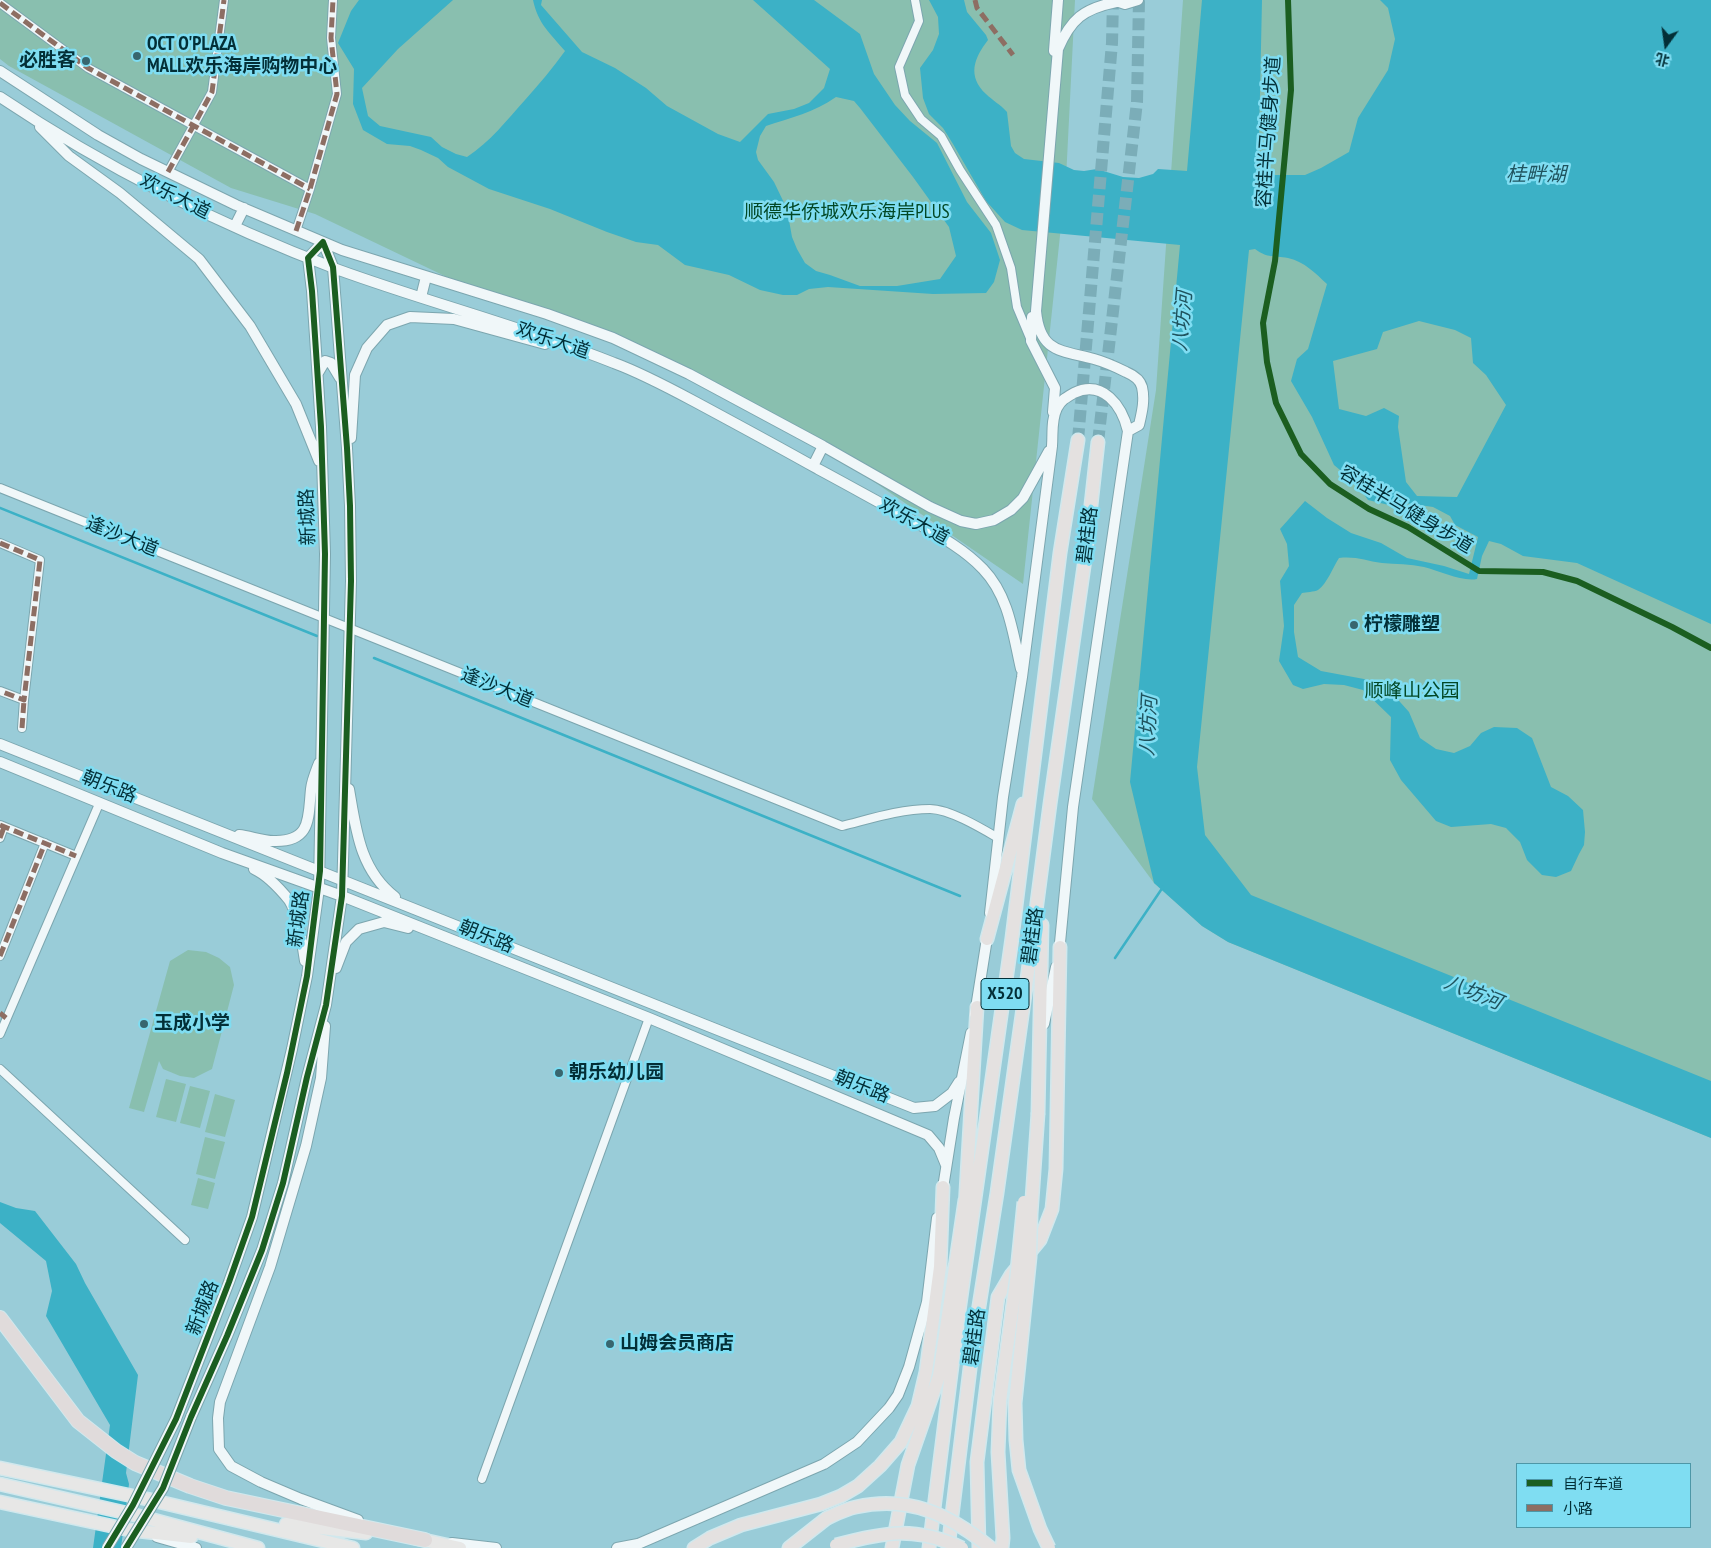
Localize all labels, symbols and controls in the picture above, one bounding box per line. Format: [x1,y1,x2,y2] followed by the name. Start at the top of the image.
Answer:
[1641,20,1691,70] north arrow
[147,34,337,78] place label: OCT O'PLAZA MALL欢乐海岸购物中心
[1653,49,1671,70] text: 北
[19,50,76,72] place label: 必胜客
[131,50,143,62] marker: OCT O'PLAZA MALL欢乐海岸购物中心
[80,55,92,67] marker: 必胜客
[1252,55,1286,209] street label: 容桂半马健身步道
[1506,163,1566,187] water label: 桂畔湖
[136,170,214,224] street label: 欢乐大道
[744,202,950,224] park label: 顺德华侨城欢乐海岸PLUS
[1168,290,1198,352] water label: 八坊河
[513,318,593,364] street label: 欢乐大道
[1335,461,1477,559] street label: 容桂半马健身步道
[296,488,320,546] street label: 新城路
[875,494,953,550] street label: 欢乐大道
[1073,505,1103,565] street label: 碧桂路
[82,512,162,562] street label: 逢沙大道
[1364,614,1440,636] place label: 柠檬雕塑
[1348,619,1360,631] marker: 柠檬雕塑
[457,663,537,713] street label: 逢沙大道
[1365,681,1459,703] park label: 顺峰山公园
[1135,695,1163,757] water label: 八坊河
[78,766,140,808] street label: 朝乐路
[284,889,314,949] street label: 新城路
[1018,906,1048,966] street label: 碧桂路
[455,916,517,958] street label: 朝乐路
[1441,971,1505,1015] water label: 八坊河
[981,979,1029,1010] road number: X520
[154,1013,230,1035] place label: 玉成小学
[138,1018,150,1030] marker: 玉成小学
[569,1062,664,1084] place label: 朝乐幼儿园
[831,1066,893,1108] street label: 朝乐路
[553,1067,565,1079] marker: 朝乐幼儿园
[182,1277,224,1339] street label: 新城路
[960,1307,990,1367] street label: 碧桂路
[620,1333,734,1355] place label: 山姆会员商店
[604,1338,616,1350] marker: 山姆会员商店
[1516,1463,1691,1528] legend
[1563,1474,1623,1493] text: 自行车道
[1563,1499,1593,1518] text: 小路

